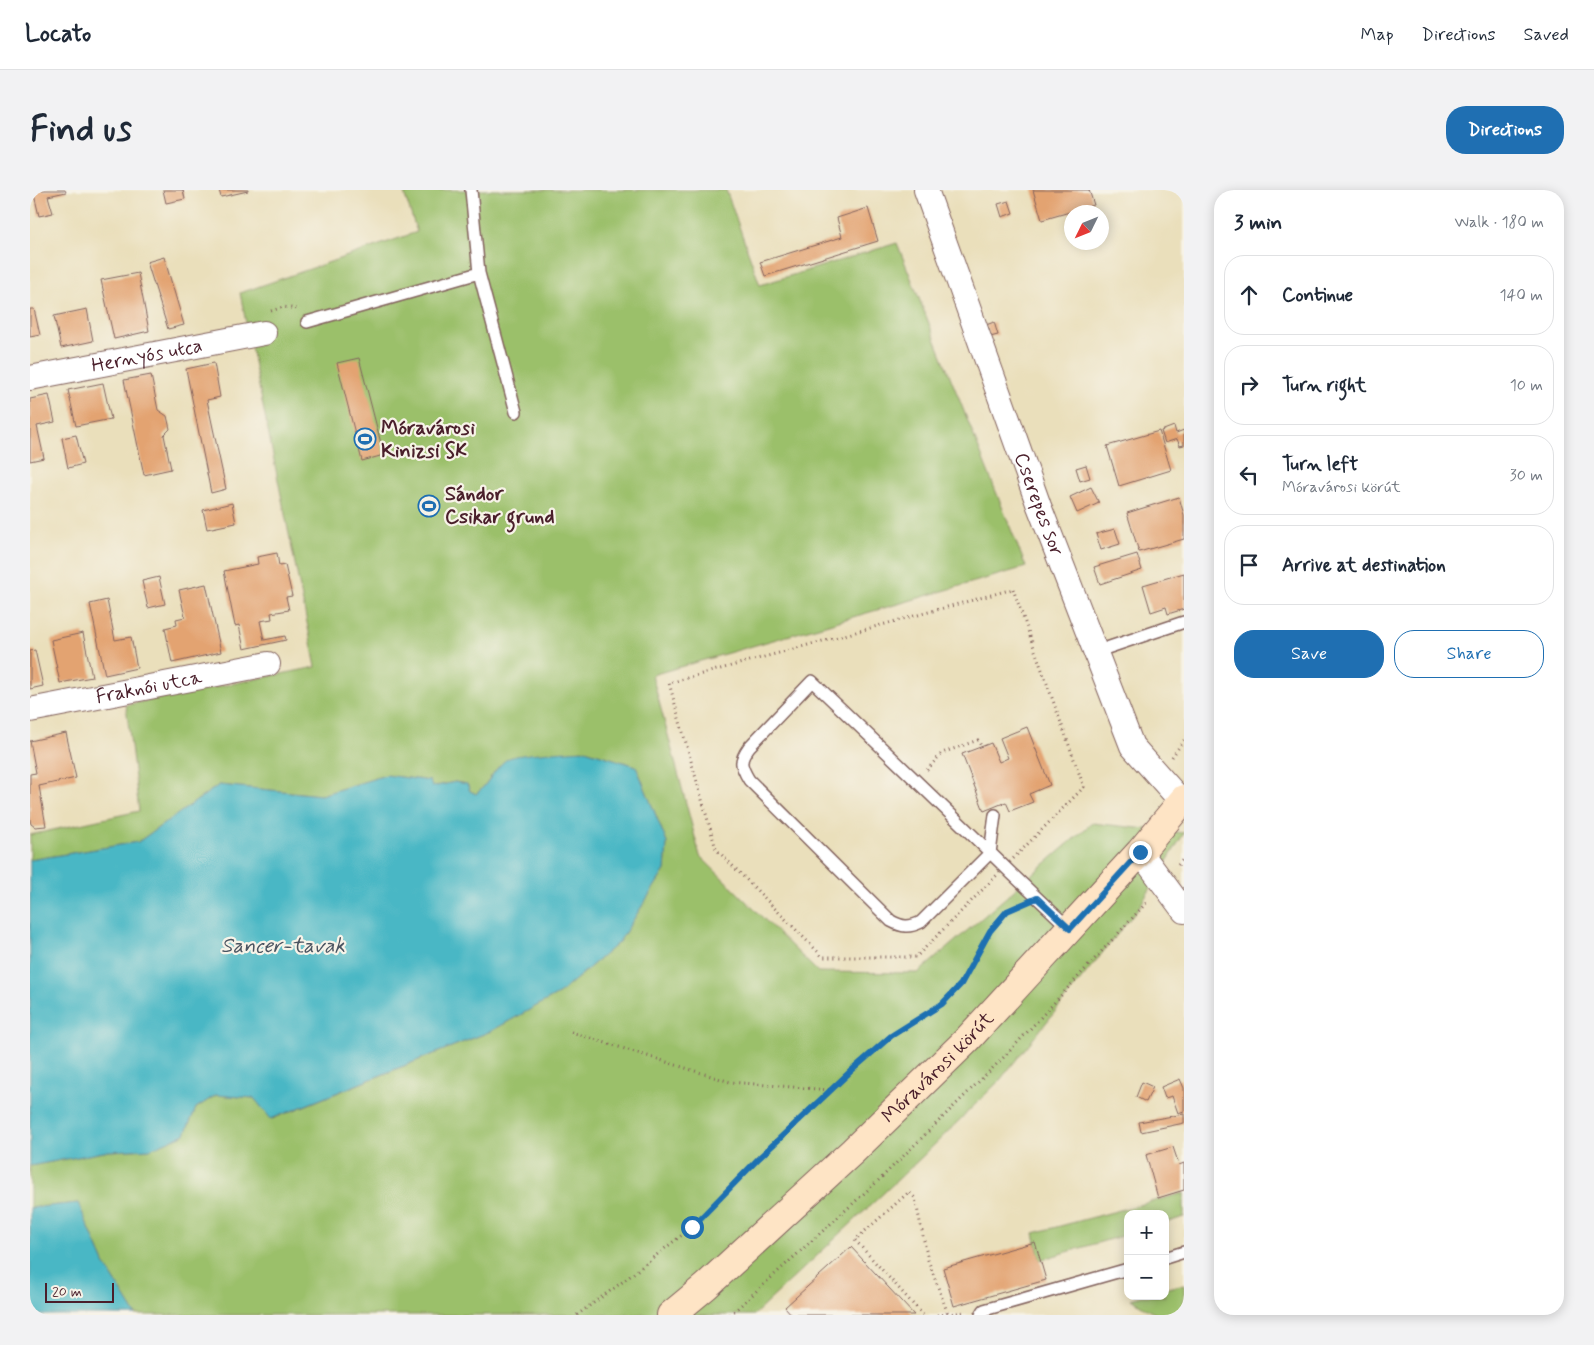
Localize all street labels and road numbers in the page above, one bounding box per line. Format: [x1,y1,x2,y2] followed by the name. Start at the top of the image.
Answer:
[89,332,205,379] street label: Hernyós utca
[1008,449,1071,560] street label: Cserepes sor
[93,663,205,710] street label: Fraknói utca
[876,1006,1000,1129] street label: Móravárosi körút

